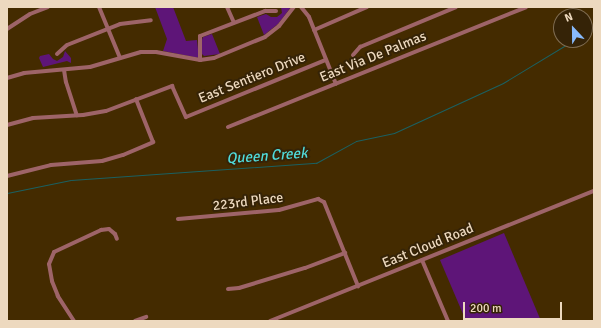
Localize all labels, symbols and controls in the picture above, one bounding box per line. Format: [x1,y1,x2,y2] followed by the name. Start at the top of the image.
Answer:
[553,8,593,48] north arrow
[563,10,575,25] text: N
[317,28,429,86] street label: East Via De Palmas
[196,49,308,107] street label: East Sentiero Drive
[226,144,308,168] water label: Queen Creek
[212,189,284,215] street label: 223rd Place
[380,220,476,272] street label: East Cloud Road
[465,294,564,320] scale bar
[470,301,502,316] text: 200 m

